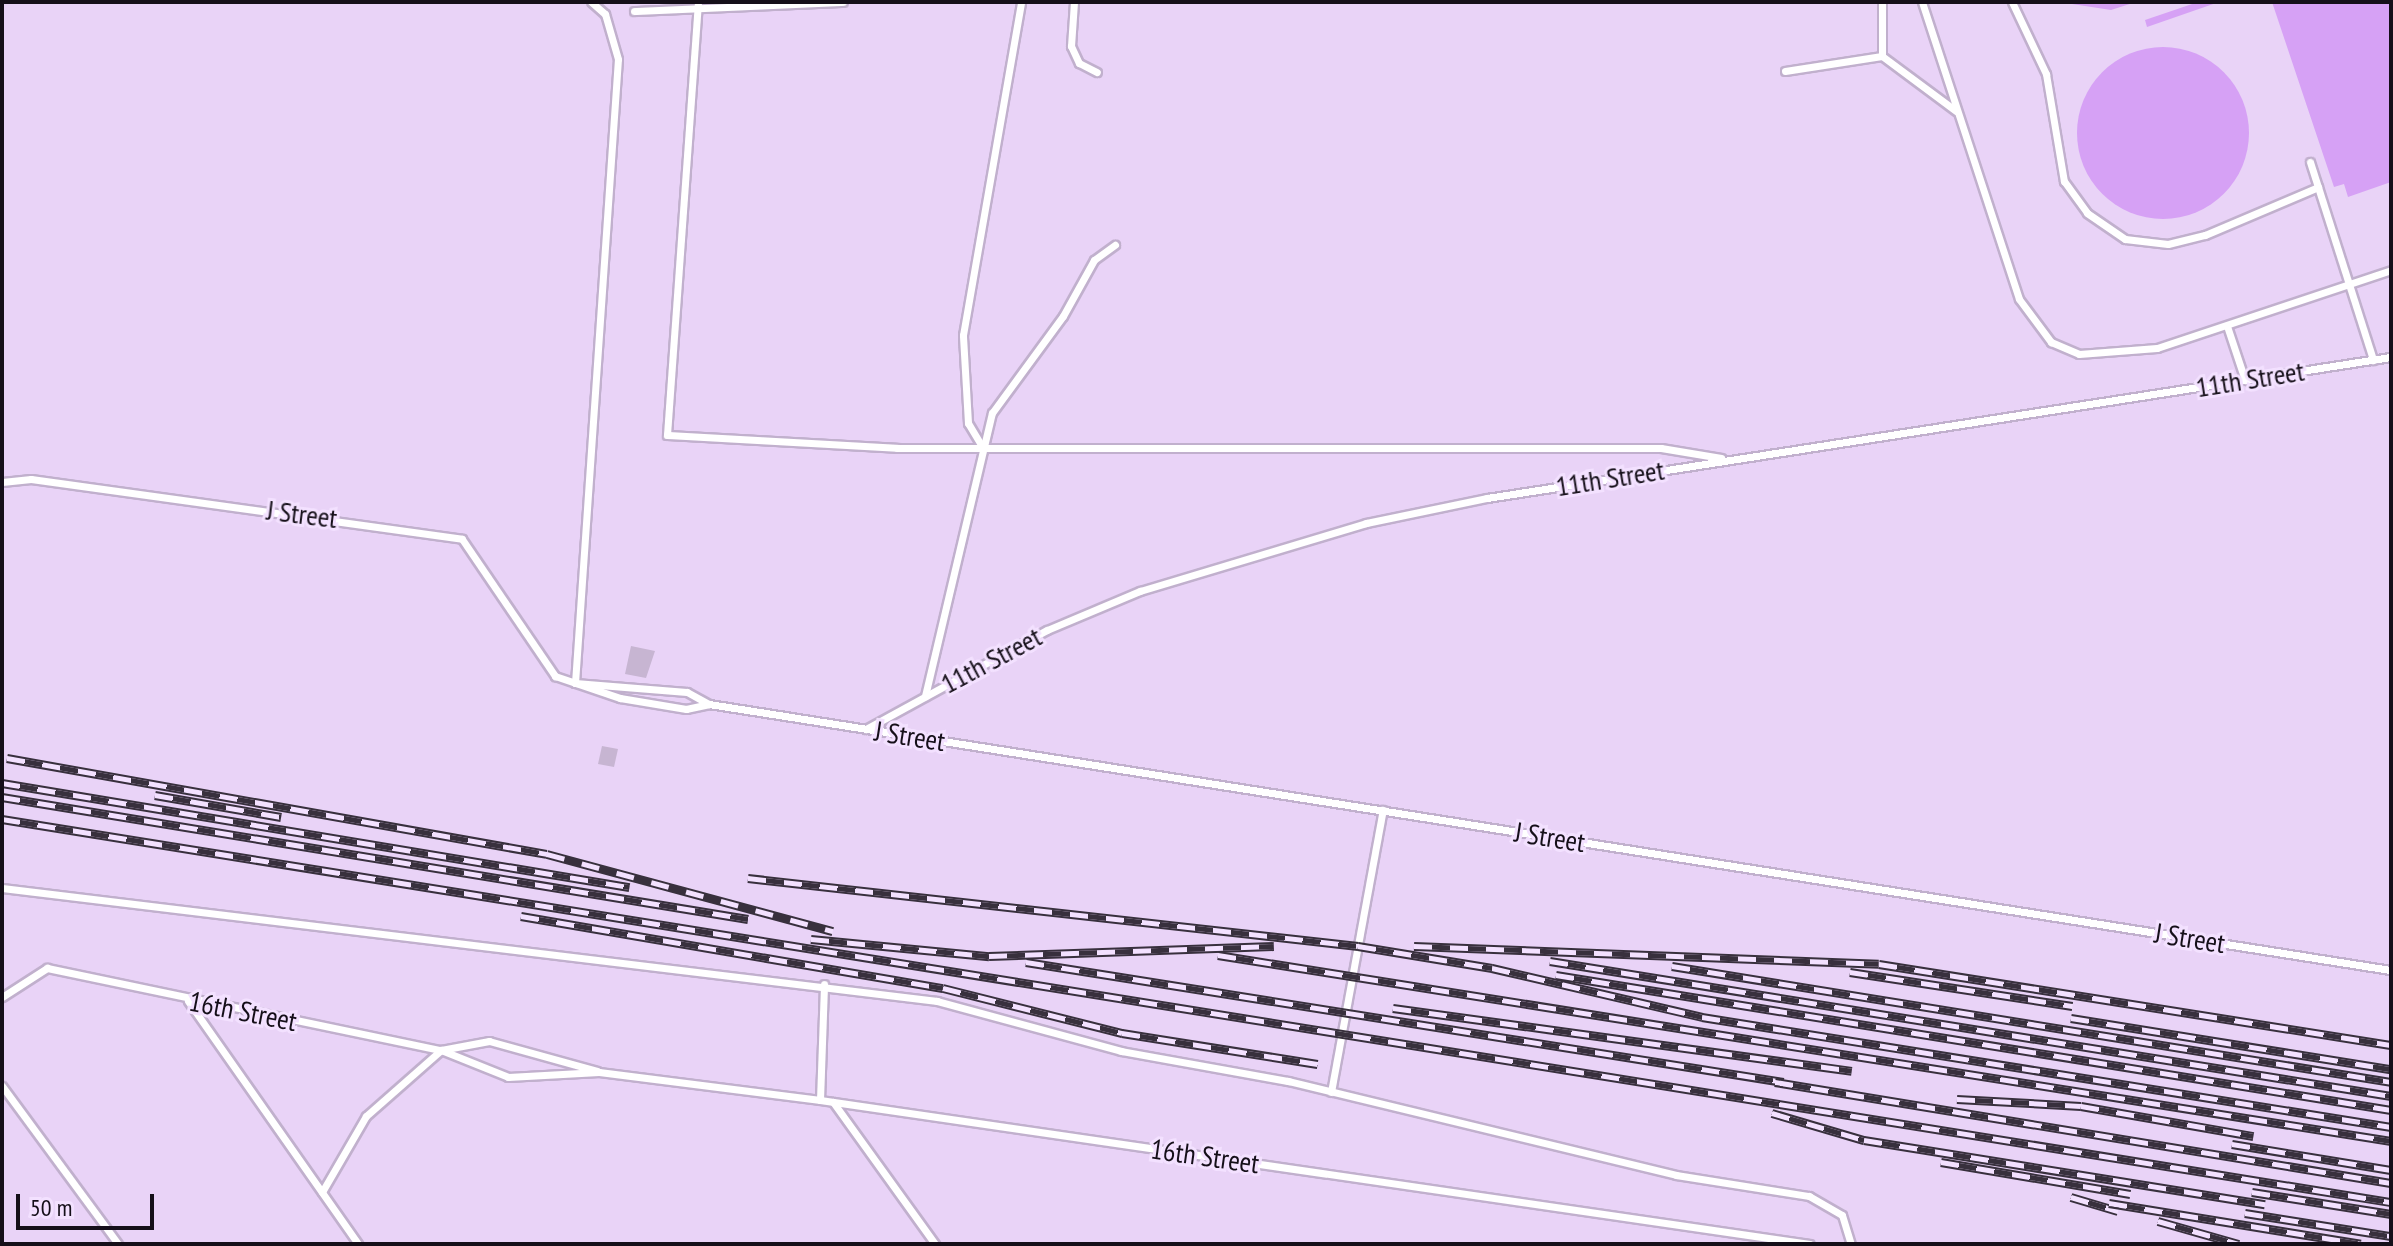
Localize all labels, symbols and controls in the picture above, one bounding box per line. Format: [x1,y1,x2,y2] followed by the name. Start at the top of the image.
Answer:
[2193,354,2307,404] street label: 11th Street
[1553,453,1667,503] street label: 11th Street
[265,493,339,535] street label: J Street
[935,620,1047,700] street label: 11th Street
[872,714,948,758] street label: J Street
[1512,815,1588,859] street label: J Street
[2152,916,2228,960] street label: J Street
[186,984,300,1038] street label: 16th Street
[1149,1132,1261,1180] street label: 16th Street
[20,1178,158,1228] scale bar
[30,1192,72,1223] text: 50 m

